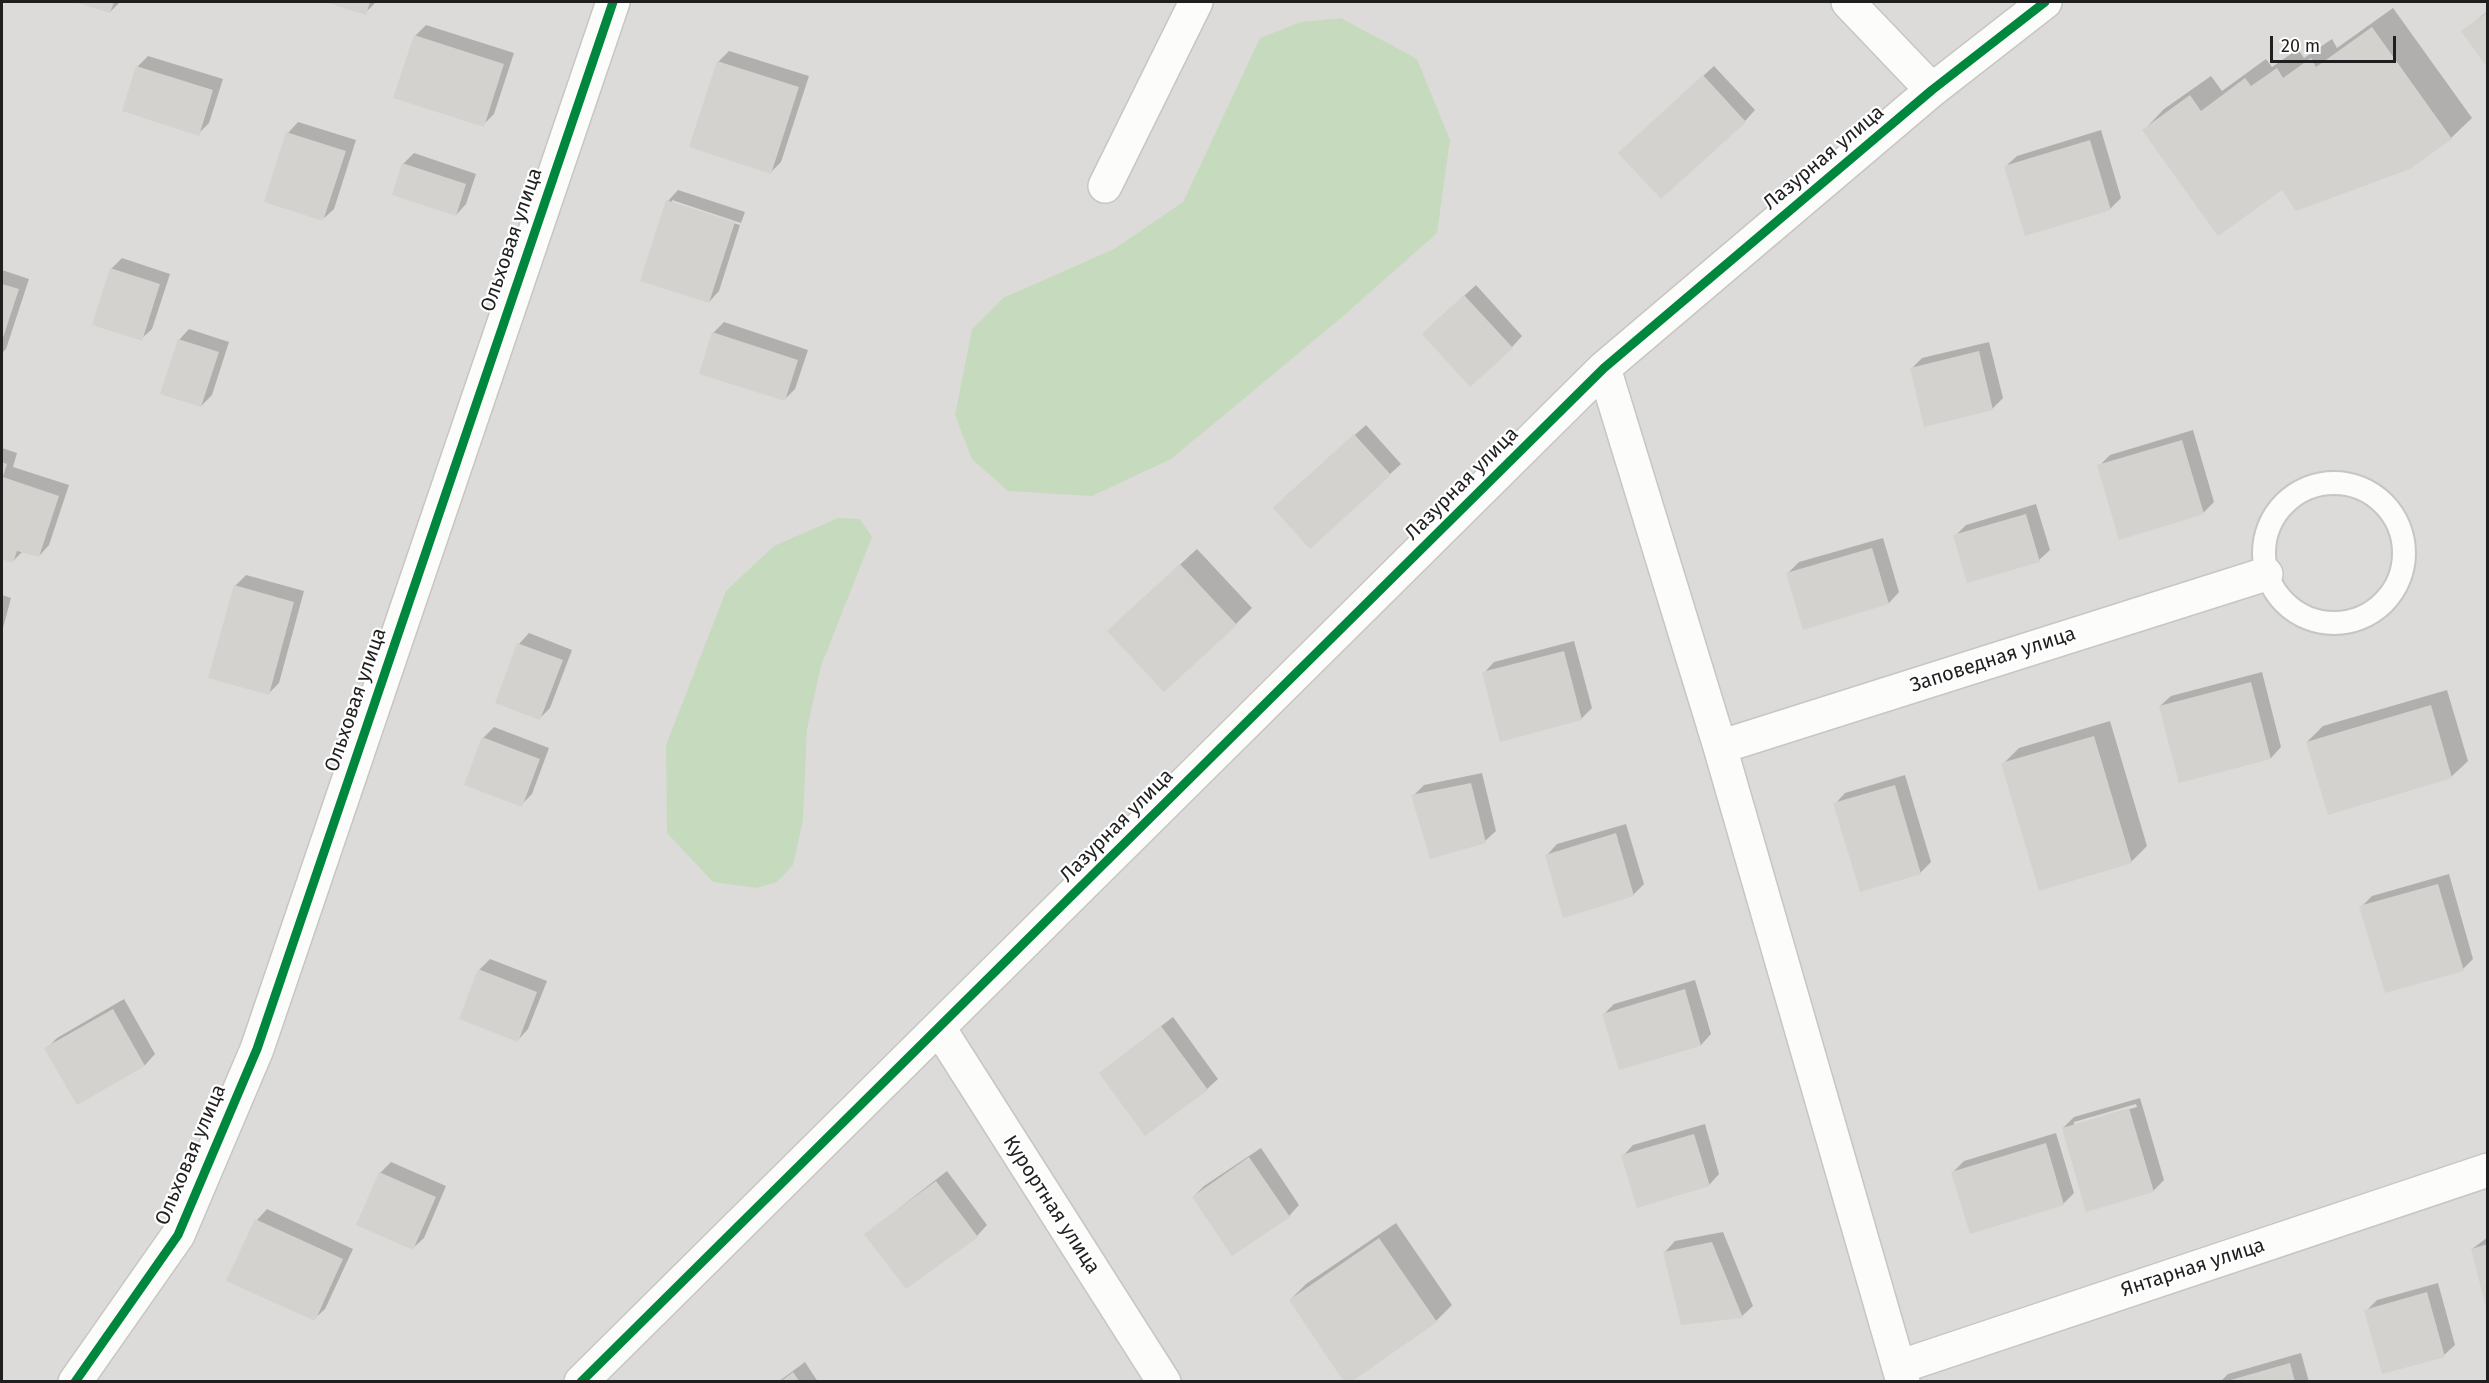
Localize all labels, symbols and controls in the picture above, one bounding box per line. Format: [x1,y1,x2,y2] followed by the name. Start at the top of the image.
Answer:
[2273,24,2399,62] scale bar
[2281,35,2320,57] text: 20 m
[1759,101,1889,215] street label: Лазурная улица
[476,165,548,315] street label: Ольховая улица
[1400,422,1524,546] street label: Лазурная улица
[1907,622,2079,698] street label: Заповедная улица
[320,625,392,775] street label: Ольховая улица
[1055,764,1179,888] street label: Лазурная улица
[151,1081,231,1229] street label: Ольховая улица
[997,1131,1105,1279] street label: Курортная улица
[2118,1233,2268,1303] street label: Янтарная улица

